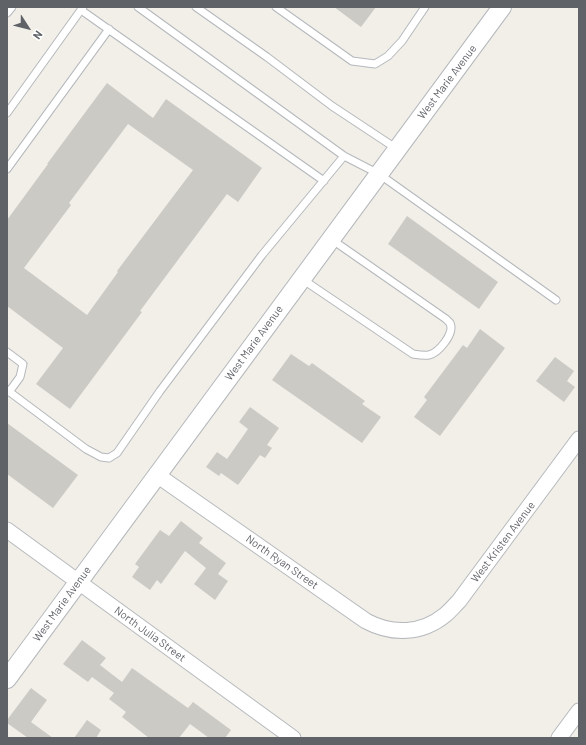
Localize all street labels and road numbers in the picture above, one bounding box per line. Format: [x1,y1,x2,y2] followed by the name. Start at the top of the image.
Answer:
[415,42,479,122] street label: West Marie Avenue
[222,303,286,383] street label: West Marie Avenue
[468,499,538,585] street label: West Kristen Avenue
[243,532,321,592] street label: North Ryan Street
[30,564,94,644] street label: West Marie Avenue
[112,604,188,664] street label: North Julia Street

